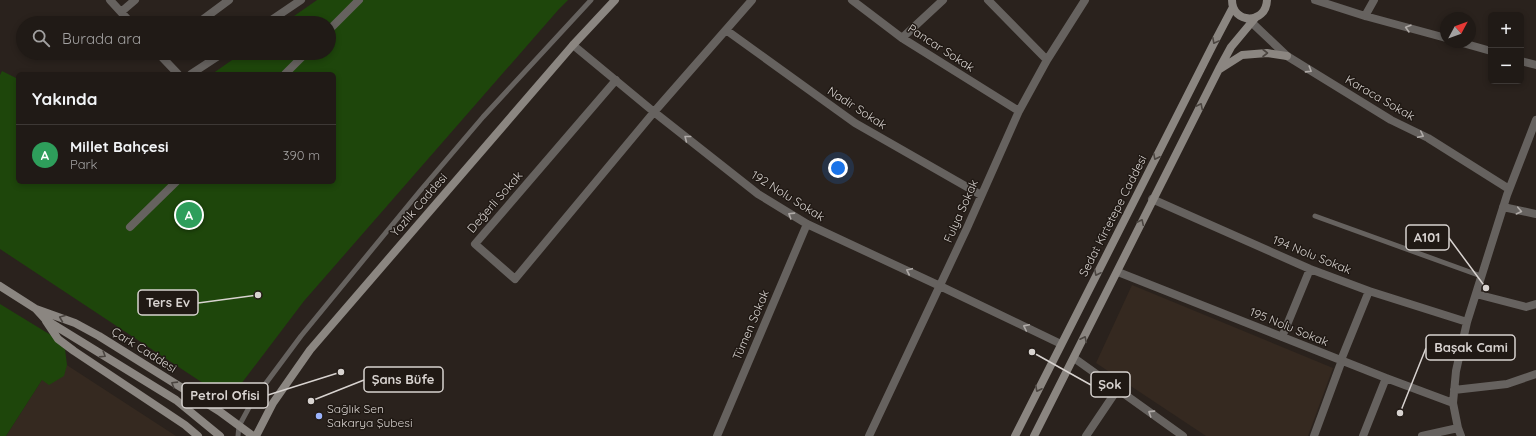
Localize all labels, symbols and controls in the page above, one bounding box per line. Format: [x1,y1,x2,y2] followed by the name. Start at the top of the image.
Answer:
[1440,12,1476,48] north arrow
[1488,12,1524,84] map controls
[1488,12,1524,48] button: +
[16,16,336,60] search box
[905,20,978,75] street label: Pancar Sokak
[1405,24,1412,33] one-way arrow
[30,27,52,49] icon: search
[62,29,141,48] text: Burada ara
[1212,37,1219,45] one-way arrow
[1488,48,1524,84] button: −
[1262,49,1268,57] one-way arrow
[1305,65,1312,72] one-way arrow
[1343,72,1418,124] street label: Karaca Sokak
[825,83,890,132] street label: Nadir Sokak
[32,88,97,109] text: Yakında
[1195,103,1203,111] one-way arrow
[1417,130,1425,138] one-way arrow
[684,136,691,143] one-way arrow
[70,137,168,156] text: Millet Bahçesi
[41,147,49,163] text: A
[283,147,320,163] text: 390 m
[1075,153,1150,279] street label: Sedat Kirtetepe Caddesi
[1153,153,1161,161] one-way arrow
[70,156,98,172] text: Park
[828,158,848,178] your location
[749,167,828,224] street label: 192 Nolu Sokak
[464,168,526,236] street label: Değerli Sokak
[387,170,450,239] street label: Yazlık Caddesi
[940,177,981,245] street label: Fulya Sokak
[176,200,202,230] pin: A
[1516,206,1522,214] one-way arrow
[789,213,796,220] one-way arrow
[1136,219,1144,227] one-way arrow
[1406,225,1449,250] callout: A101
[1414,229,1440,245] text: A101
[1271,232,1354,277] street label: 194 Nolu Sokak
[905,268,913,276] one-way arrow
[1094,269,1102,276] one-way arrow
[729,288,772,362] street label: Tümen Sokak
[138,290,198,315] callout: Ters Ev
[146,294,190,310] text: Ters Ev
[1248,304,1331,349] street label: 195 Nolu Sokak
[58,314,65,322] one-way arrow
[109,324,180,376] street label: Çark Caddesi
[1022,324,1030,332] one-way arrow
[1426,335,1515,360] callout: Başak Cami
[1079,336,1087,343] one-way arrow
[1434,339,1508,355] text: Başak Cami
[99,350,106,357] one-way arrow
[364,367,443,392] callout: Şans Büfe
[372,371,435,387] text: Şans Büfe
[1091,372,1130,397] callout: Şok
[1098,376,1122,392] text: Şok
[171,381,178,388] one-way arrow
[182,383,268,408] callout: Petrol Ofisi
[1036,385,1043,393] one-way arrow
[190,387,260,403] text: Petrol Ofisi
[327,401,412,430] place label: Sağlık Sen Sakarya Şubesi
[314,411,324,421] marker: Sağlık Sen Sakarya Şubesi
[1149,411,1156,418] one-way arrow

